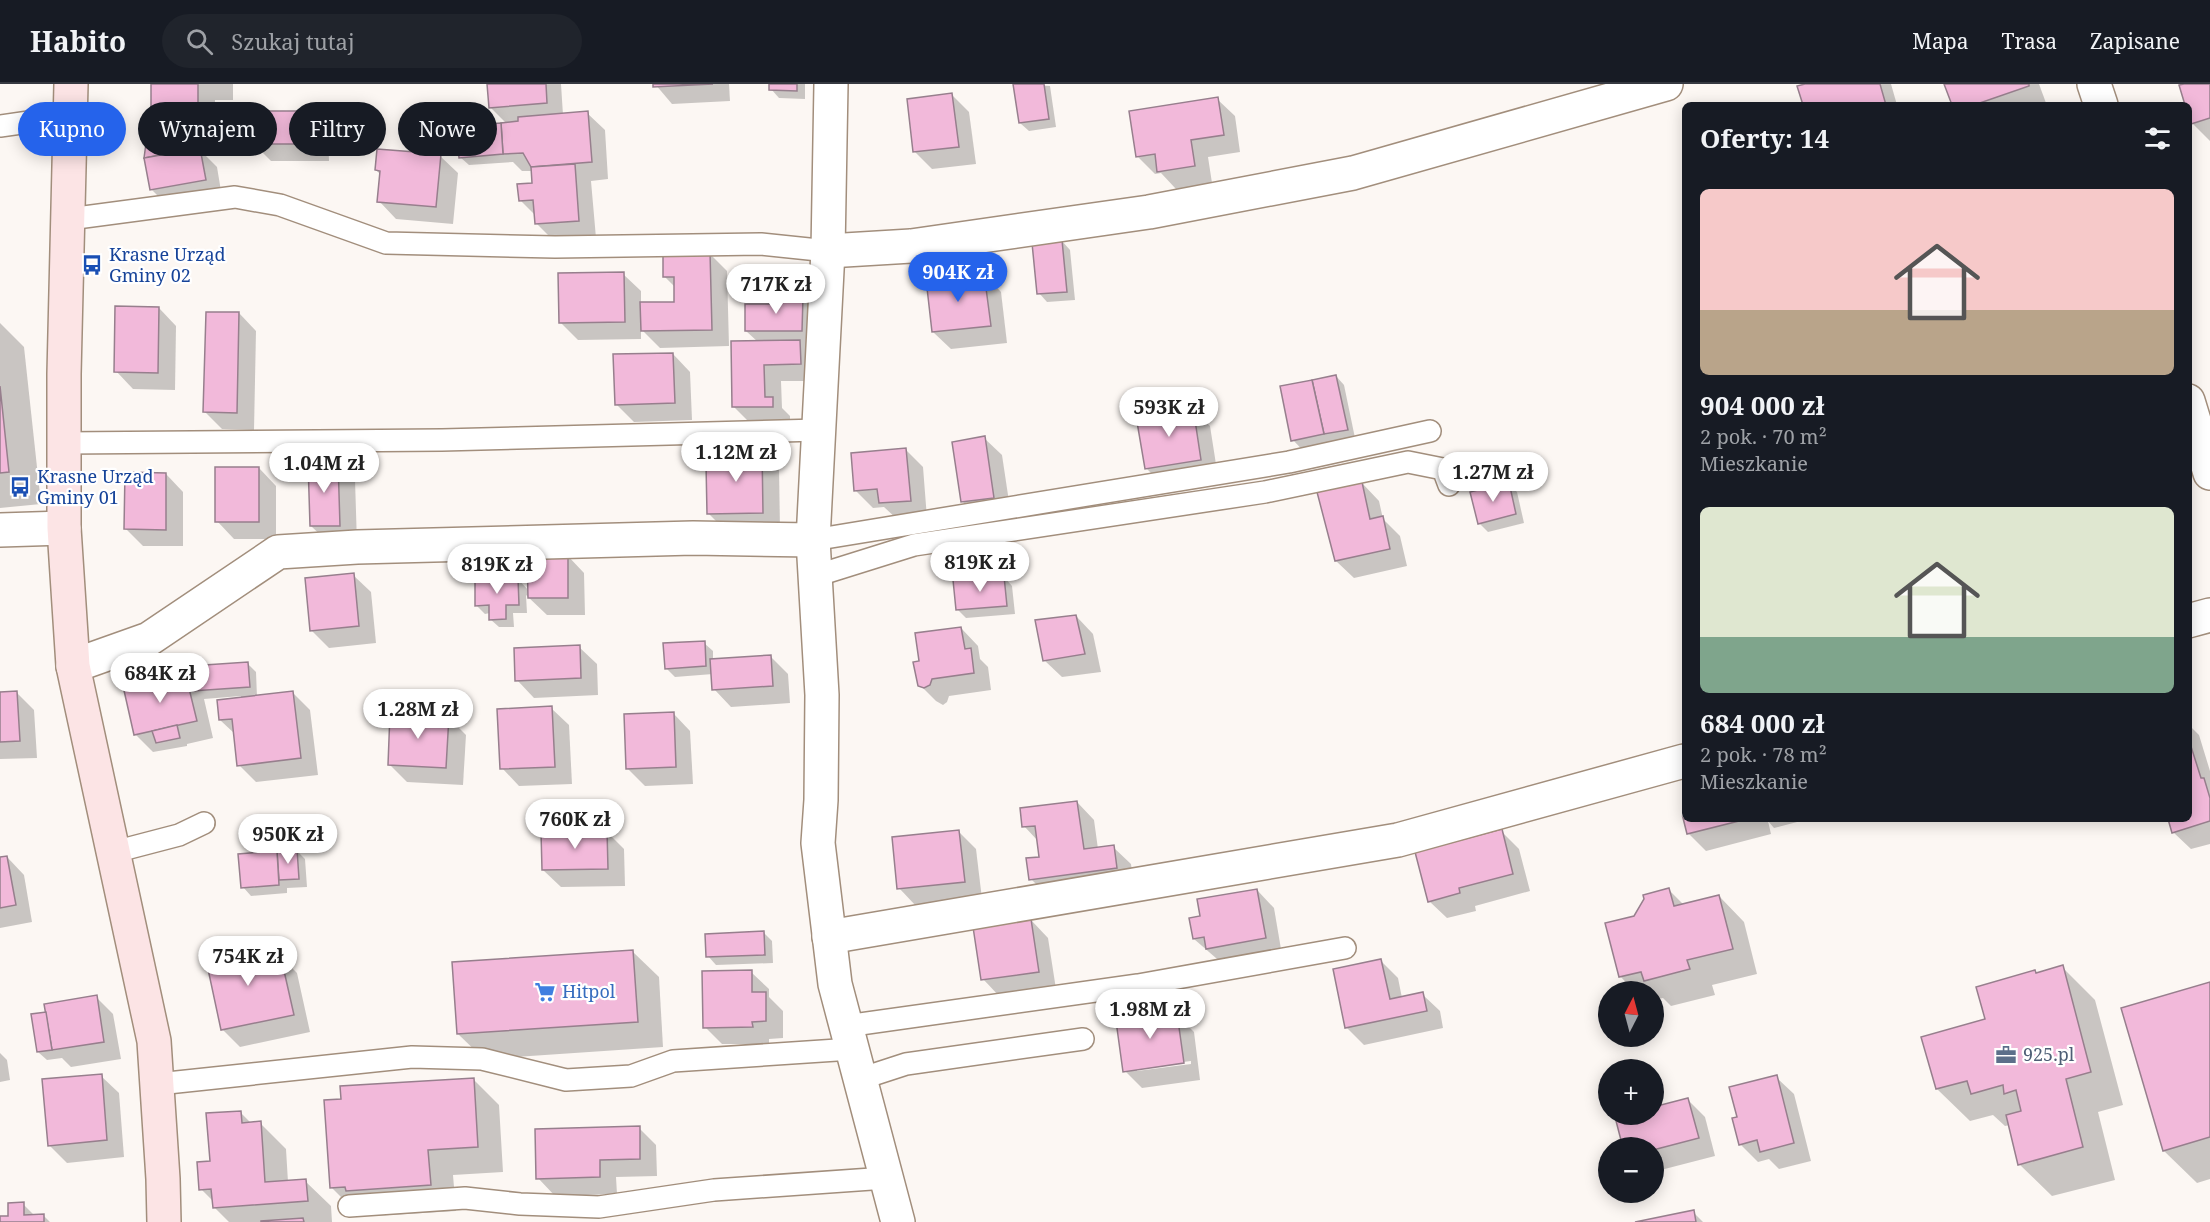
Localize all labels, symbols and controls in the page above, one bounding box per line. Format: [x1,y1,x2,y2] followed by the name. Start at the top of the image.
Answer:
[162,14,582,68] search box
[30,22,126,60] text: Habito
[183,25,216,58] icon: search
[231,26,355,56] text: Szukaj tutaj
[1912,27,1969,55] text: Mapa
[2002,27,2057,55] text: Trasa
[2090,27,2180,55] text: Zapisane
[18,102,126,156] chip: Kupno
[138,102,277,156] chip: Wynajem
[289,102,386,156] chip: Filtry
[398,102,497,156] chip: Nowe
[1700,120,1829,156] text: Oferty: 14
[2141,122,2174,155] icon: filters
[1883,228,1991,336] icon: home
[109,242,226,287] place label: Krasne Urząd Gminy 02
[903,252,1013,303] pin: 904K zł
[80,253,104,277] bus stop icon: Krasne Urząd Gminy 02
[922,258,994,285] text: 904K zł
[721,264,831,315] pin: 717K zł
[740,270,812,297] text: 717K zł
[1114,387,1224,438] pin: 593K zł
[1700,387,1825,423] text: 904 000 zł
[1133,393,1205,420] text: 593K zł
[1700,423,1827,450] text: 2 pok. · 70 m²
[674,432,798,483] pin: 1.12M zł
[695,438,777,465] text: 1.12M zł
[262,443,386,494] pin: 1.04M zł
[283,449,365,476] text: 1.04M zł
[1700,450,1808,477] text: Mieszkanie
[1431,452,1555,503] pin: 1.27M zł
[1452,458,1534,485] text: 1.27M zł
[37,464,154,509] place label: Krasne Urząd Gminy 01
[8,475,32,499] bus stop icon: Krasne Urząd Gminy 01
[925,542,1035,593] pin: 819K zł
[442,544,552,595] pin: 819K zł
[1883,546,1991,654] icon: home
[944,548,1016,575] text: 819K zł
[461,550,533,577] text: 819K zł
[105,653,215,704] pin: 684K zł
[124,659,196,686] text: 684K zł
[356,689,480,740] pin: 1.28M zł
[377,695,459,722] text: 1.28M zł
[1700,705,1825,741] text: 684 000 zł
[1700,741,1827,768] text: 2 pok. · 78 m²
[1700,768,1808,795] text: Mieszkanie
[520,799,630,850] pin: 760K zł
[539,805,611,832] text: 760K zł
[233,814,343,865] pin: 950K zł
[252,820,324,847] text: 950K zł
[193,936,303,987] pin: 754K zł
[212,942,284,969] text: 754K zł
[562,979,616,1003] place label: Hitpol
[533,980,557,1004] supermarket icon: Hitpol
[1598,981,1664,1047] north arrow
[1598,981,1664,1203] map controls
[1088,989,1212,1040] pin: 1.98M zł
[1109,995,1191,1022] text: 1.98M zł
[2023,1042,2075,1066] place label: 925.pl
[1994,1043,2018,1067] office icon: 925.pl
[1598,1059,1664,1125] button: +
[1598,1137,1664,1203] button: −

